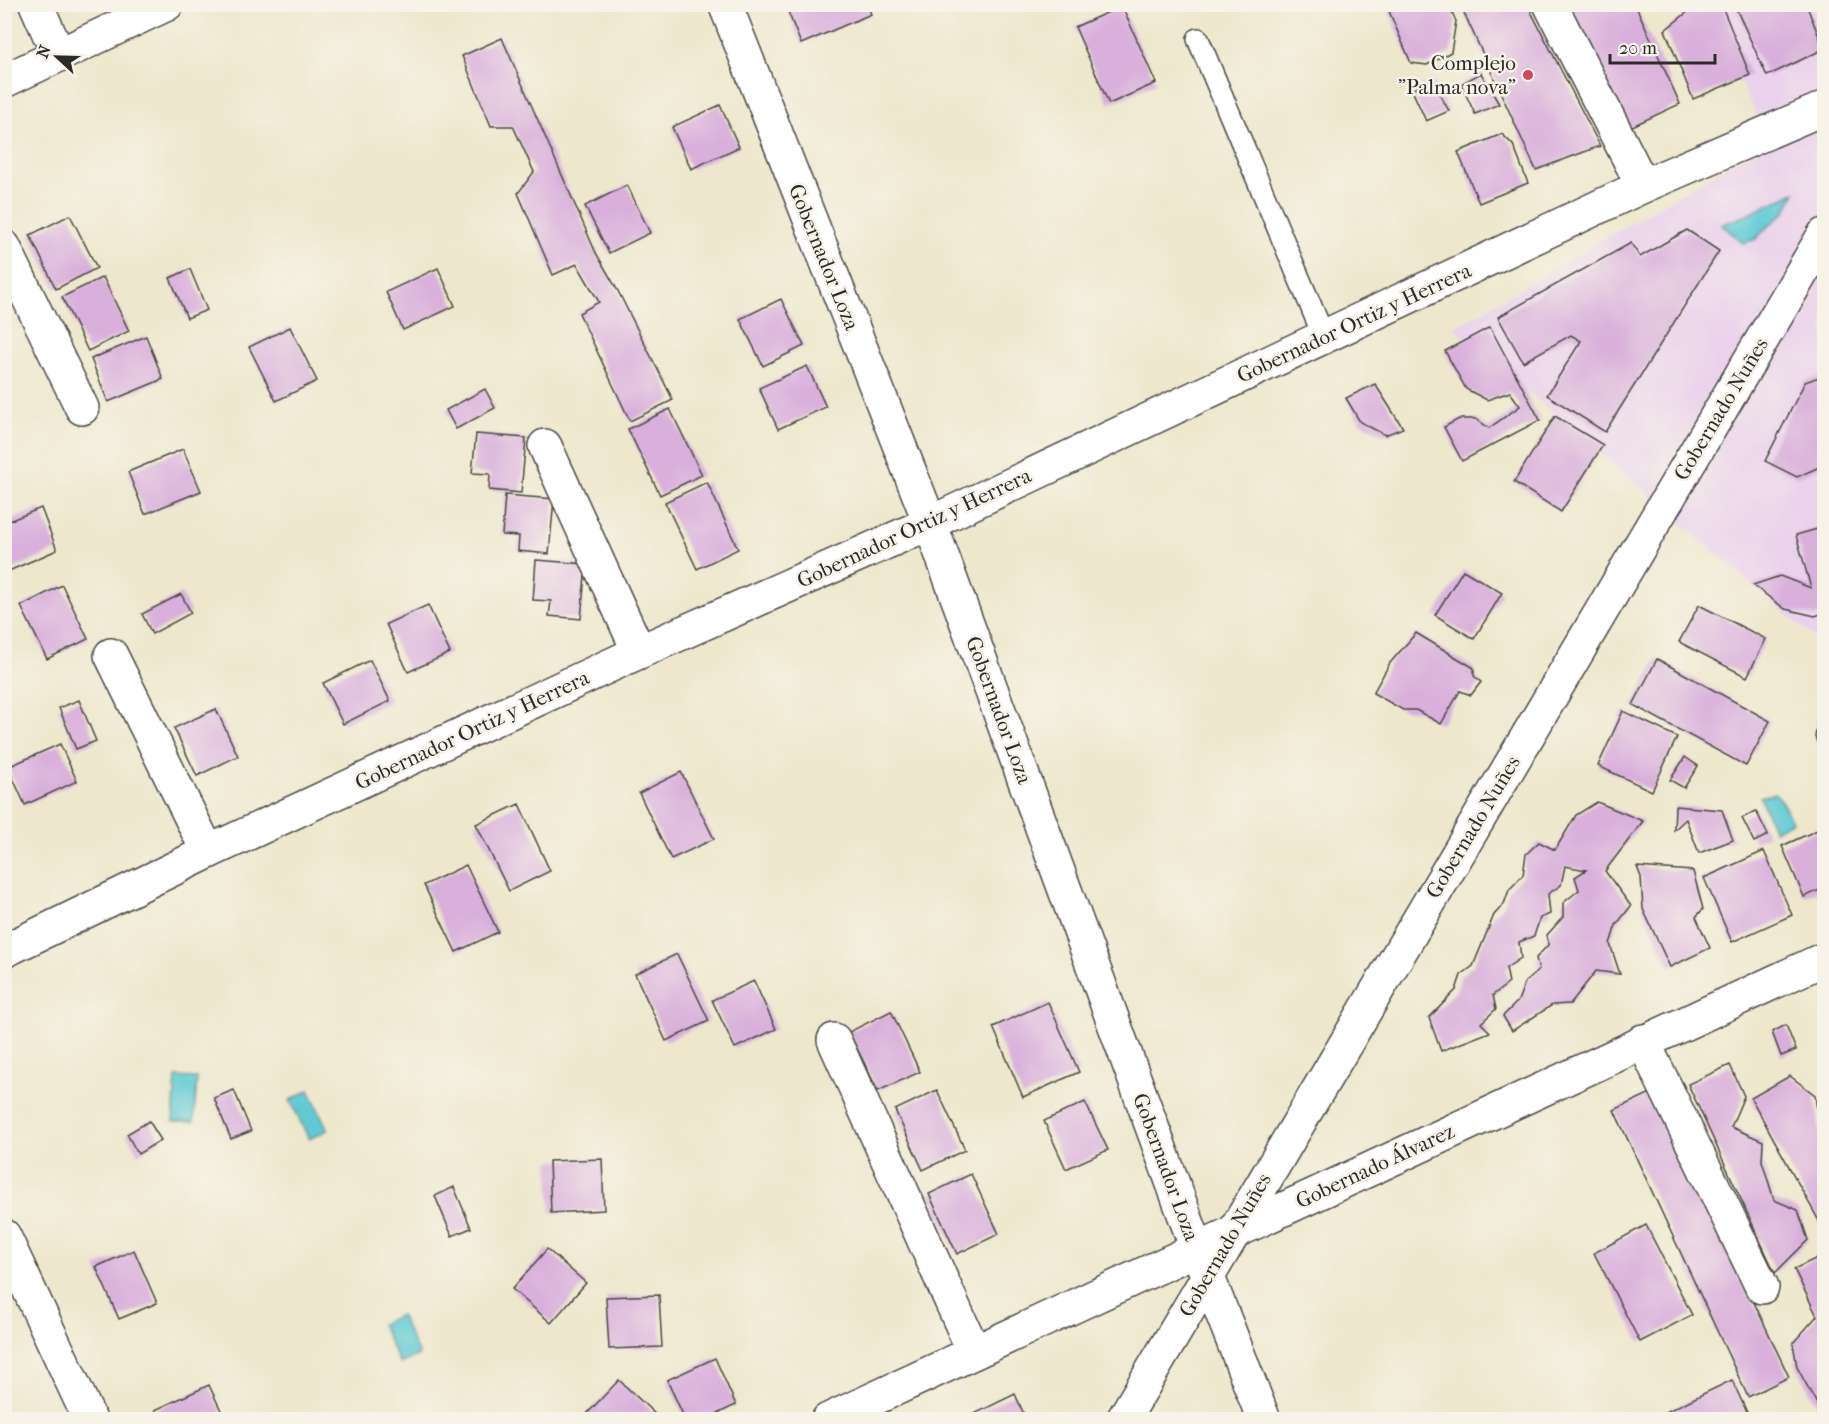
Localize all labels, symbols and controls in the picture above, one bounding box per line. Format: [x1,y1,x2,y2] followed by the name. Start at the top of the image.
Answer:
[27,27,87,87] north arrow
[1610,27,1715,65] scale bar
[1619,38,1657,59] text: 20 m
[32,42,55,61] text: N
[1398,51,1516,99] place label: Complejo "Palma nova"
[1521,68,1535,82] marker: Complejo "Palma nova"
[784,180,864,334] street label: Gobernador Loza
[1233,258,1475,388] street label: Gobernador Ortiz y Herrera
[1669,333,1773,485] street label: Gobernado Nuñes
[793,463,1035,593] street label: Gobernador Ortiz y Herrera
[961,633,1037,787] street label: Gobernador Loza
[351,665,593,795] street label: Gobernador Ortiz y Herrera
[1421,751,1525,903] street label: Gobernado Nuñes
[1128,1090,1204,1244] street label: Gobernador Loza
[1292,1119,1458,1213] street label: Gobernado Álvarez
[1174,1169,1276,1321] street label: Gobernado Nuñes

